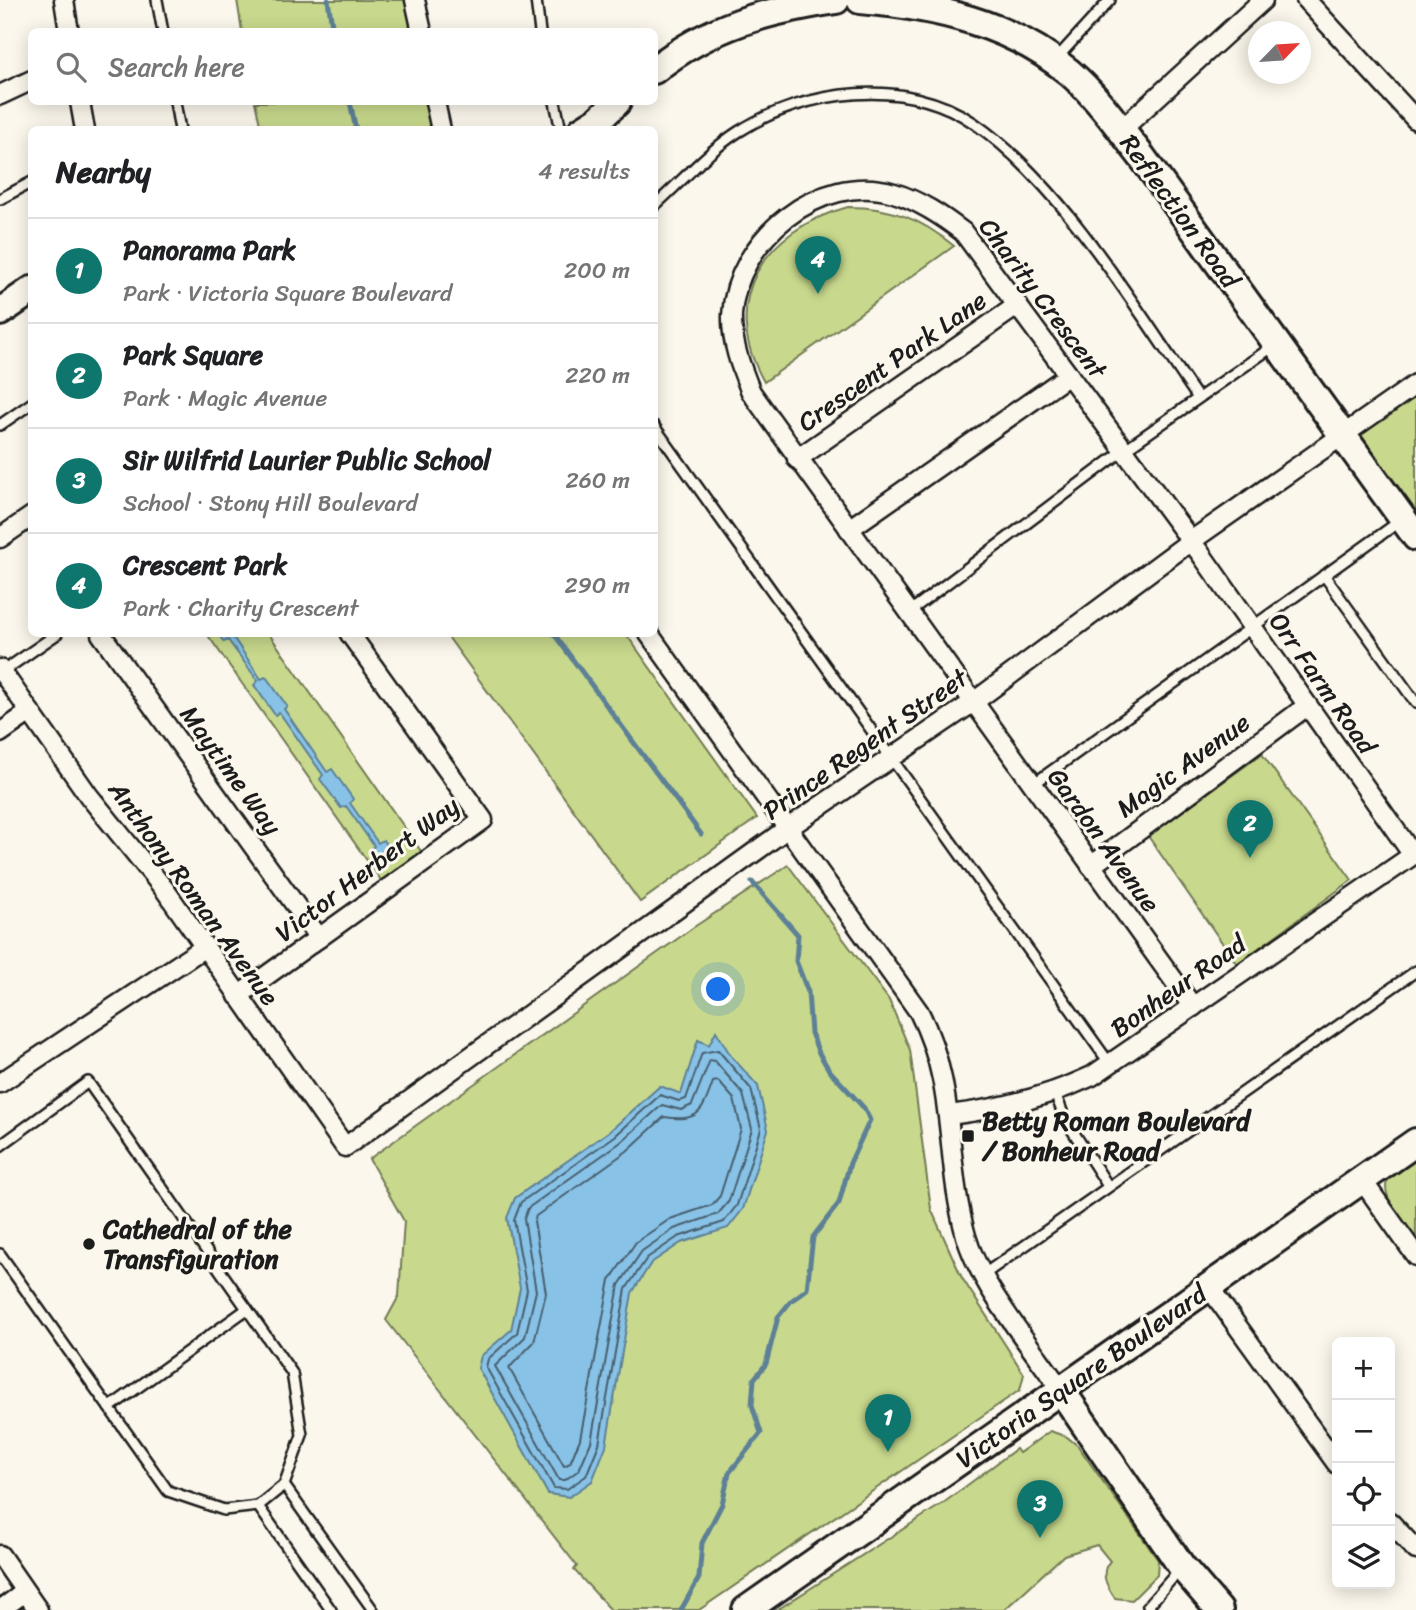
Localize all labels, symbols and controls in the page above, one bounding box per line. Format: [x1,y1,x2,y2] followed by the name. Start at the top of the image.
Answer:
[1248,21,1311,84] north arrow
[28,28,658,105] search box
[108,44,245,90] text: Search here
[52,48,90,86] icon: search
[1108,124,1254,300] street label: Reflection Road
[56,145,151,199] text: Nearby
[538,151,630,192] text: 4 results
[967,207,1120,390] street label: Charity Crescent
[123,227,296,273] text: Panorama Park
[795,236,841,294] pin: 4
[74,250,84,291] text: 1
[564,250,630,291] text: 200 m
[123,273,452,314] text: Park · Victoria Square Boulevard
[787,278,997,444] street label: Crescent Park Lane
[123,332,263,378] text: Park Square
[72,355,86,396] text: 2
[565,355,630,396] text: 220 m
[123,378,327,419] text: Park · Magic Avenue
[123,437,491,483] text: Sir Wilfrid Laurier Public School
[73,460,85,501] text: 3
[565,460,630,501] text: 260 m
[123,483,418,524] text: School · Stony Hill Boulevard
[123,542,287,588] text: Crescent Park
[72,565,86,606] text: 4
[564,565,630,606] text: 290 m
[123,588,358,629] text: Park · Charity Crescent
[1257,602,1391,766] street label: Orr Farm Road
[753,655,979,832] street label: Prince Regent Street
[168,695,295,845] street label: Maytime Way
[1106,700,1260,830] street label: Magic Avenue
[1035,757,1173,923] street label: Gardon Avenue
[96,770,292,1016] street label: Anthony Roman Avenue
[265,784,470,954] street label: Victor Herbert Way
[1227,800,1273,858] pin: 2
[1100,921,1258,1050] street label: Bonheur Road
[701,972,735,1006] your location
[981,1098,1252,1174] place label: Betty Roman Boulevard / Bonheur Road
[960,1128,976,1144] marker: Betty Roman Boulevard / Bonheur Road
[102,1206,292,1282] place label: Cathedral of the Transfiguration
[81,1236,97,1252] marker: Cathedral of the Transfiguration
[946,1270,1218,1480] street label: Victoria Square Boulevard
[1332,1337,1395,1589] map controls
[1332,1337,1395,1400] button: +
[865,1394,911,1452] pin: 1
[1332,1400,1395,1463] button: −
[1332,1463,1395,1526] button: locate
[1017,1480,1063,1538] pin: 3
[1332,1526,1395,1589] button: layers

